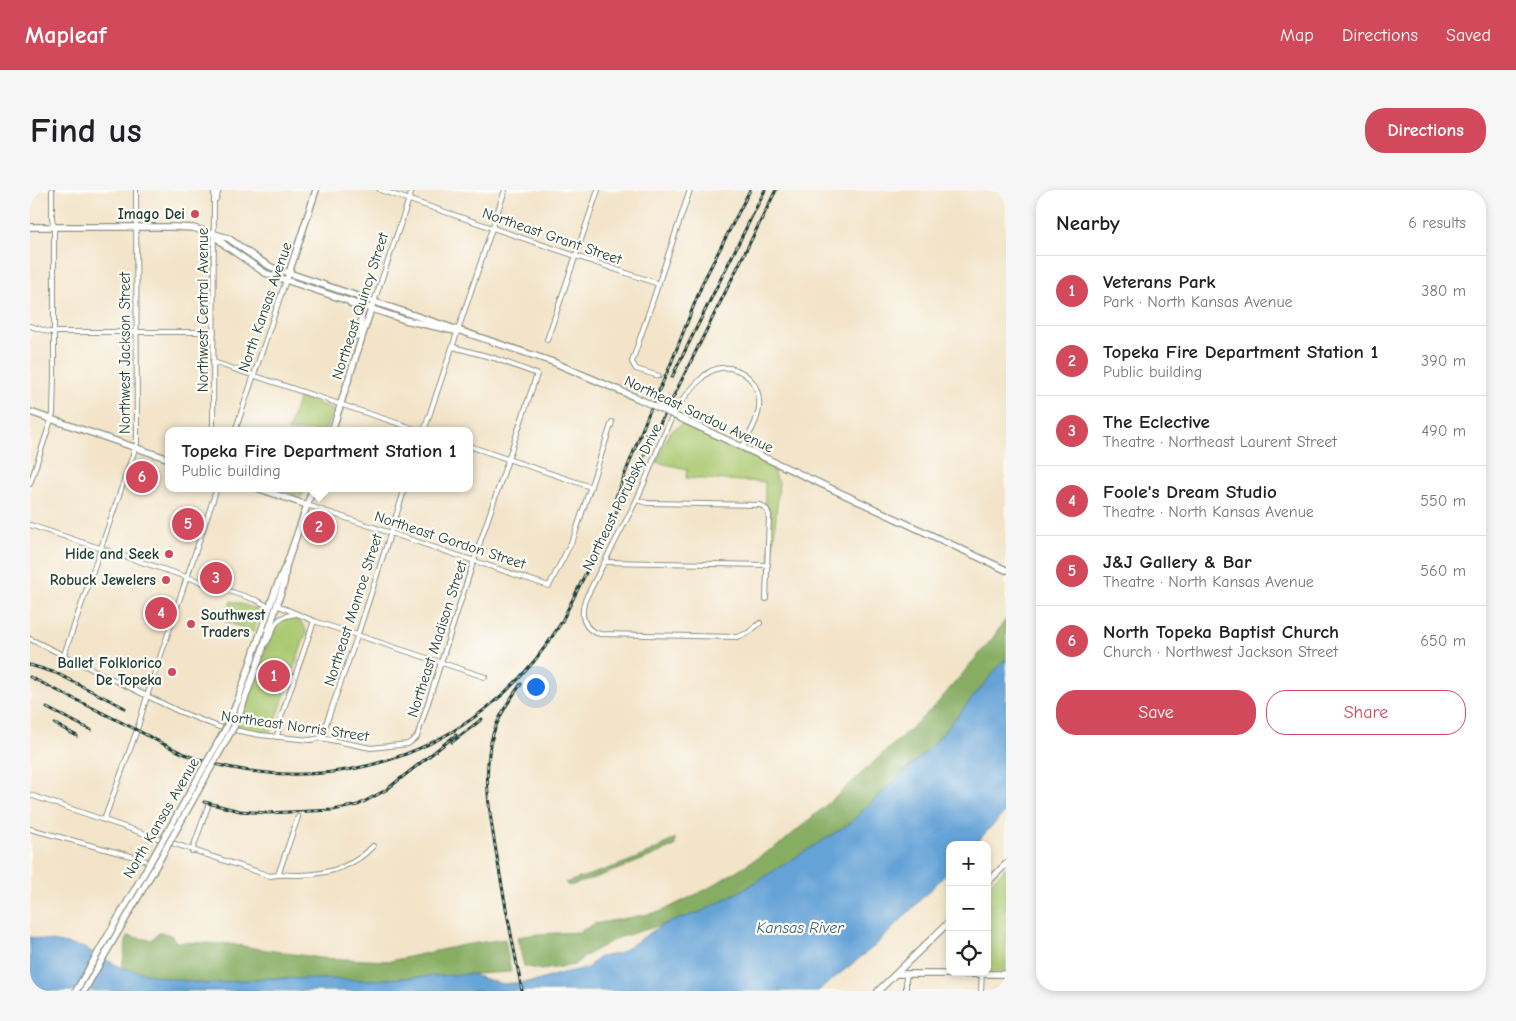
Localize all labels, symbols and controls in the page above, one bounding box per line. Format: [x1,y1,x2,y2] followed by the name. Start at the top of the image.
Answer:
[25,21,106,49] text: Mapleaf
[1280,25,1314,46] text: Map
[1342,25,1418,46] text: Directions
[1446,25,1491,46] text: Saved
[1365,108,1486,153] button: Directions
[30,110,142,151] text: Find us
[480,204,625,269] street label: Northeast Grant Street
[118,205,185,223] place label: Imago Dei
[189,208,201,220] marker: Imago Dei
[1056,211,1120,235] text: Nearby
[1408,214,1466,232] text: 6 results
[194,227,212,392] street label: Northwest Central Avenue
[328,230,392,382] street label: Northeast Quincy Street
[234,239,296,374] street label: North Kansas Avenue
[116,271,134,434] street label: Northwest Jackson Street
[1103,271,1215,293] text: Veterans Park
[1069,282,1075,300] text: 1
[1421,282,1466,300] text: 380 m
[1103,293,1293,311] text: Park · North Kansas Avenue
[1103,341,1378,363] text: Topeka Fire Department Station 1
[1068,352,1076,370] text: 2
[1421,352,1466,370] text: 390 m
[1103,363,1202,381] text: Public building
[621,371,777,457] street label: Northeast Sardou Avenue
[1103,411,1210,433] text: The Eclective
[578,420,666,574] street label: Northeast Porubsky Drive
[1068,422,1076,440] text: 3
[1421,422,1466,440] text: 490 m
[165,427,473,492] popup
[1103,433,1337,451] text: Theatre · Northeast Laurent Street
[181,440,457,462] text: Topeka Fire Department Station 1
[126,458,158,496] pin: 6
[181,462,281,480] text: Public building
[1103,481,1277,503] text: Foole's Dream Studio
[1068,492,1076,510] text: 4
[1420,492,1466,510] text: 550 m
[1103,503,1314,521] text: Theatre · North Kansas Avenue
[172,505,204,543] pin: 5
[372,507,528,573] street label: Northeast Gordon Street
[303,508,335,546] pin: 2
[320,531,386,689] street label: Northeast Monroe Street
[65,545,160,563] place label: Hide and Seek
[163,548,175,560] marker: Hide and Seek
[1103,551,1252,573] text: J&J Gallery & Bar
[403,558,471,720] street label: Northeast Madison Street
[200,559,232,597] pin: 3
[1068,562,1076,580] text: 5
[1420,562,1466,580] text: 560 m
[50,571,156,589] place label: Robuck Jewelers
[1103,573,1314,591] text: Theatre · North Kansas Avenue
[160,574,172,586] marker: Robuck Jewelers
[145,594,177,632] pin: 4
[201,606,267,641] place label: Southwest Traders
[185,618,197,630] marker: Southwest Traders
[1103,621,1339,643] text: North Topeka Baptist Church
[1068,632,1076,650] text: 6
[1420,632,1466,650] text: 650 m
[1103,643,1338,661] text: Church · Northwest Jackson Street
[57,654,162,689] place label: Ballet Folklorico De Topeka
[258,657,290,695] pin: 1
[166,666,178,678] marker: Ballet Folklorico De Topeka
[523,674,549,700] your location
[1056,690,1256,735] button: Save
[1266,690,1466,735] button: Share
[220,707,371,745] street label: Northeast Norris Street
[119,754,203,882] street label: North Kansas Avenue
[946,841,991,976] map controls
[946,841,991,886] button: +
[946,886,991,931] button: −
[756,919,844,937] water label: Kansas River
[946,931,991,976] button: locate

